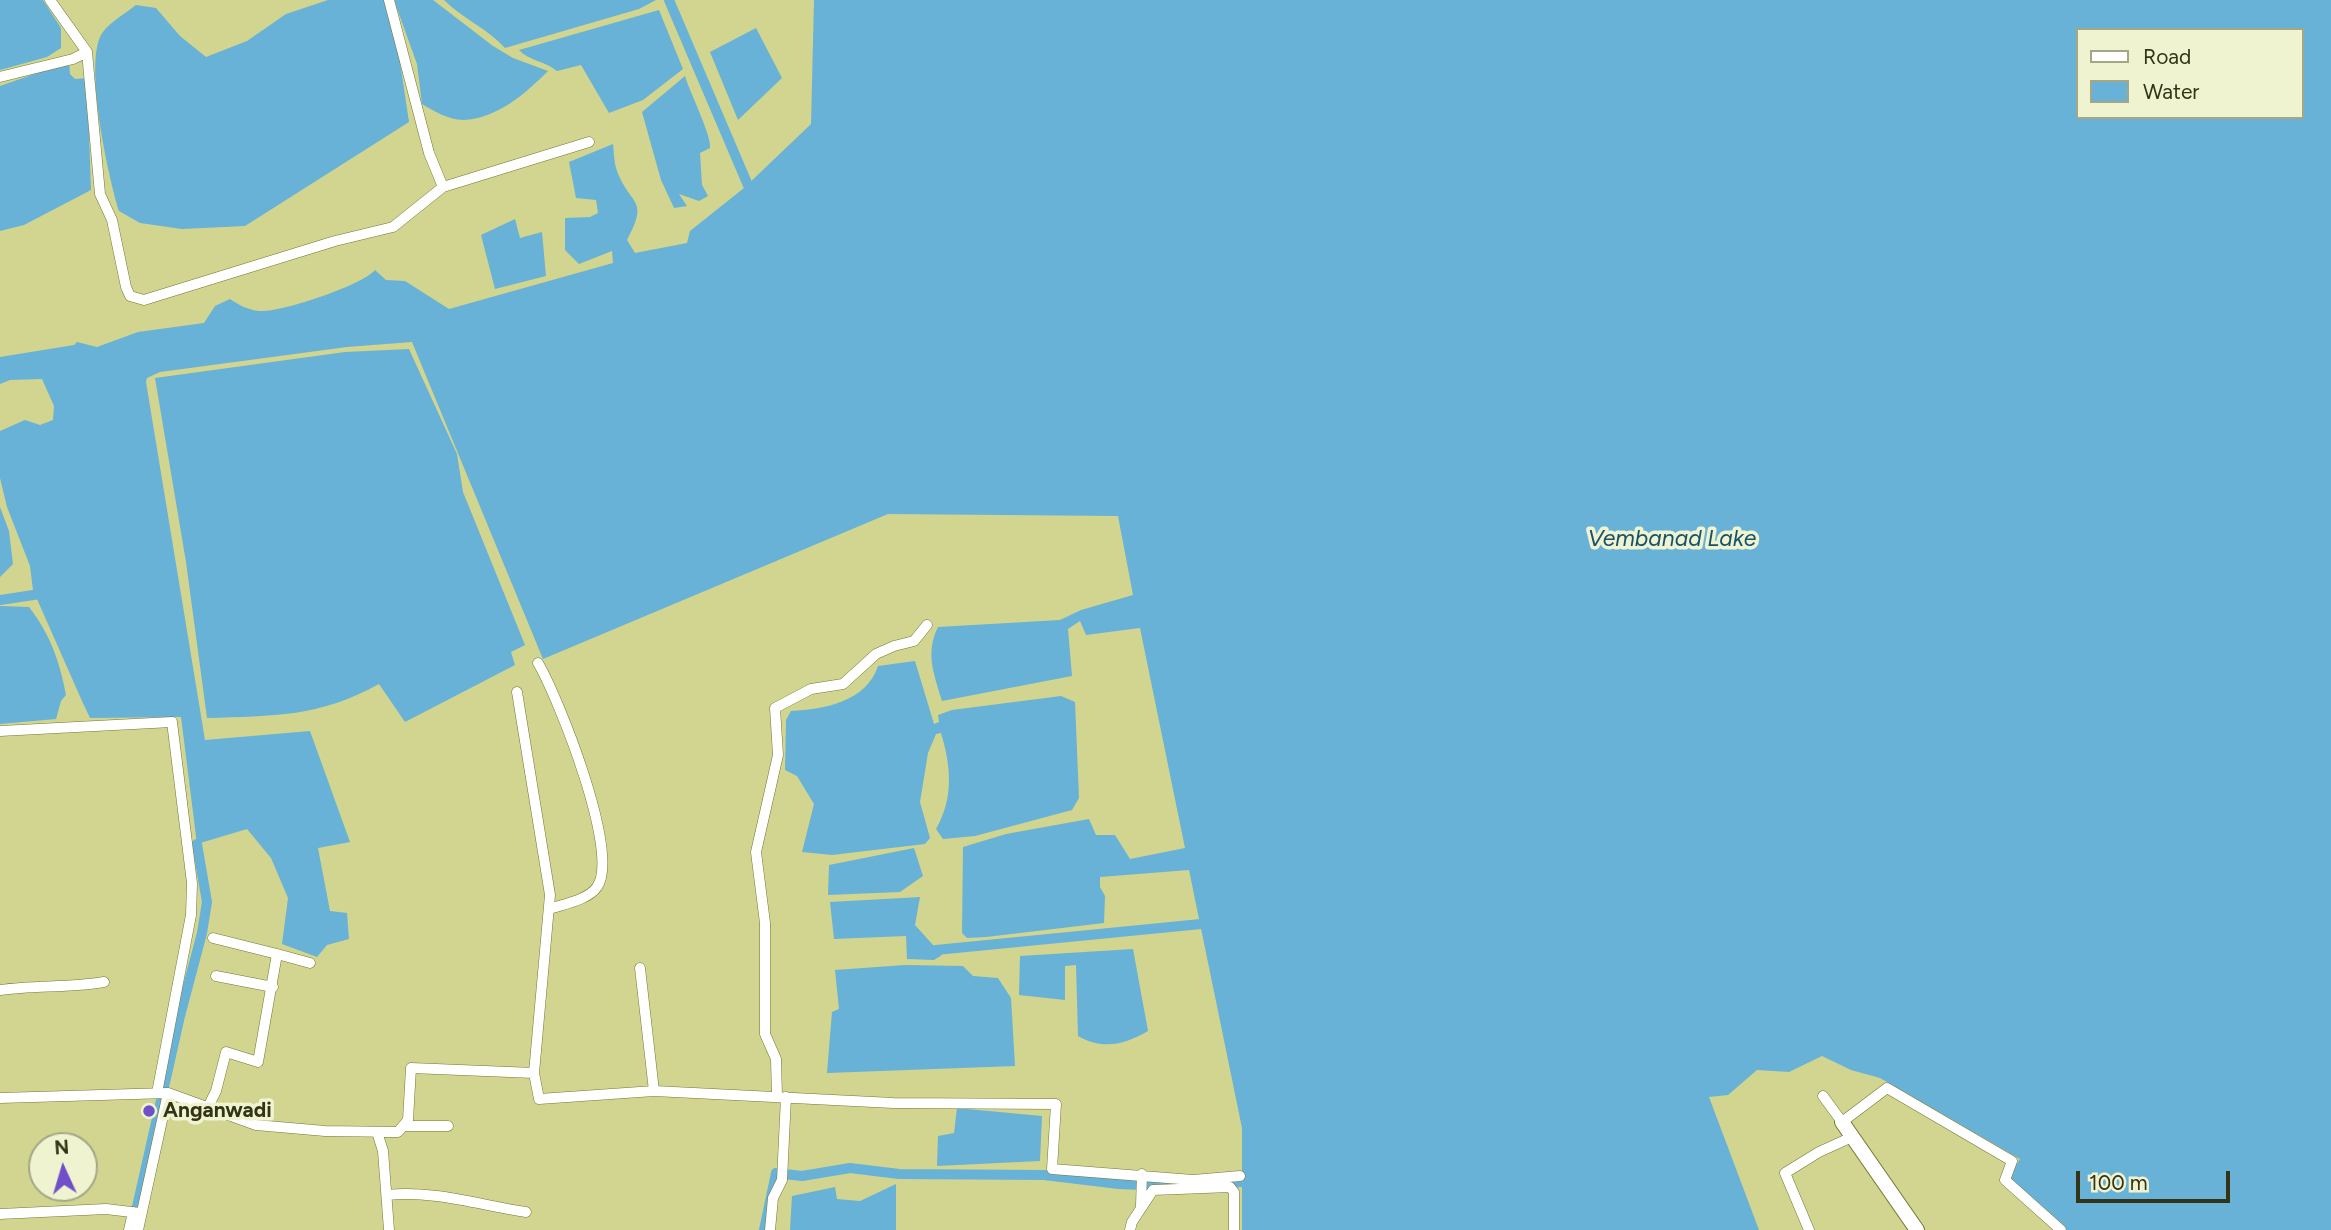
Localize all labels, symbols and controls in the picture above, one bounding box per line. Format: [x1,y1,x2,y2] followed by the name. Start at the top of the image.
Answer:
[2076,28,2303,119] legend
[2143,44,2191,69] text: Road
[2143,79,2199,104] text: Water
[1588,525,1756,553] water label: Vembanad Lake
[163,1098,272,1124] place label: Anganwadi
[141,1103,157,1119] marker: Anganwadi
[28,1132,98,1202] north arrow
[54,1136,70,1160] text: N
[2079,1156,2233,1200] scale bar
[2089,1170,2148,1195] text: 100 m

